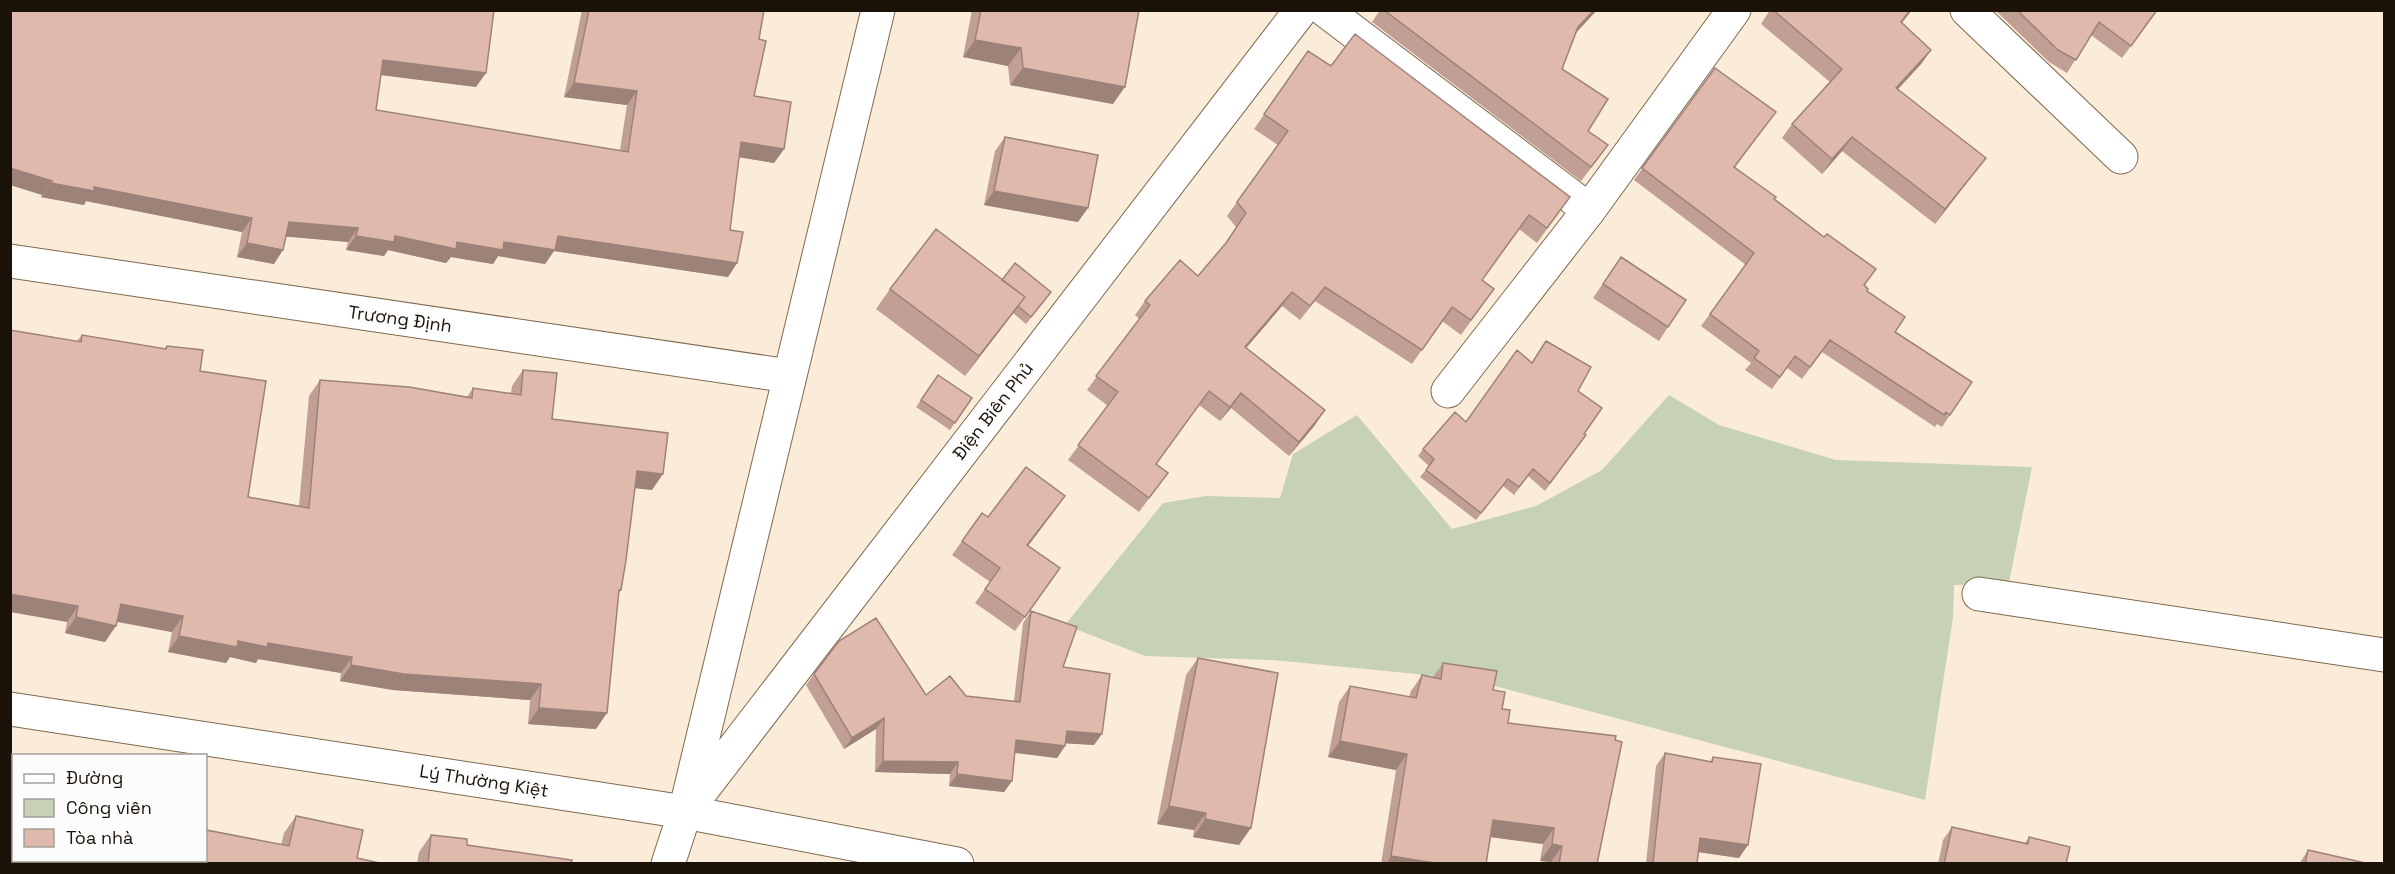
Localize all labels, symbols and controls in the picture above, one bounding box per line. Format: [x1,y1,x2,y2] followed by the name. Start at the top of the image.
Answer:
[347,300,453,337] street label: Trương Định
[947,357,1038,464] street label: Điện Biên Phủ
[12,754,207,862] legend
[418,759,550,802] street label: Lý Thường Kiệt
[66,766,123,789] text: Đường
[66,796,152,819] text: Công viên
[66,826,133,849] text: Tòa nhà

